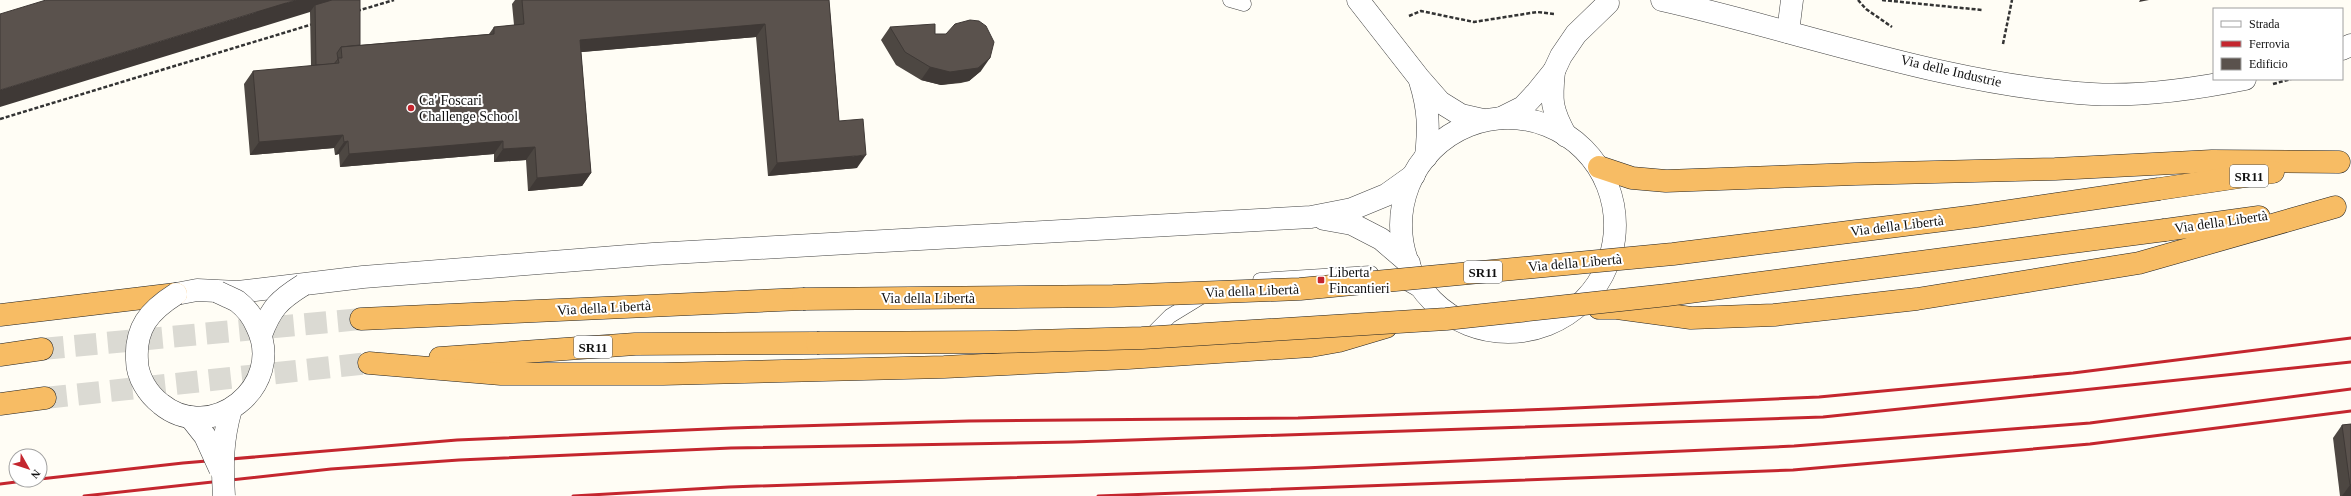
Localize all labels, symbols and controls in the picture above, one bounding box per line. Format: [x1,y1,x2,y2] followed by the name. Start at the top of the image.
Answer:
[2213,8,2343,80] legend
[2249,17,2280,31] text: Strada
[2249,37,2290,51] text: Ferrovia
[1899,52,2003,90] street label: Via delle Industrie
[2249,57,2288,71] text: Edificio
[419,93,518,124] place label: Ca' Foscari Challenge School
[406,103,416,113] marker: Ca' Foscari Challenge School
[2230,165,2268,187] road number: SR11
[2173,208,2269,236] street label: Via della Libertà
[1849,213,1945,239] street label: Via della Libertà
[1528,251,1623,275] street label: Via della Libertà
[1464,261,1502,283] road number: SR11
[1329,265,1390,296] place label: Liberta' Fincantieri
[1316,275,1326,285] marker: Liberta' Fincantieri
[1205,282,1300,300] street label: Via della Libertà
[881,291,976,306] street label: Via della Libertà
[557,298,652,318] street label: Via della Libertà
[574,336,612,358] road number: SR11
[8,448,48,488] north arrow
[29,467,43,481] text: N

